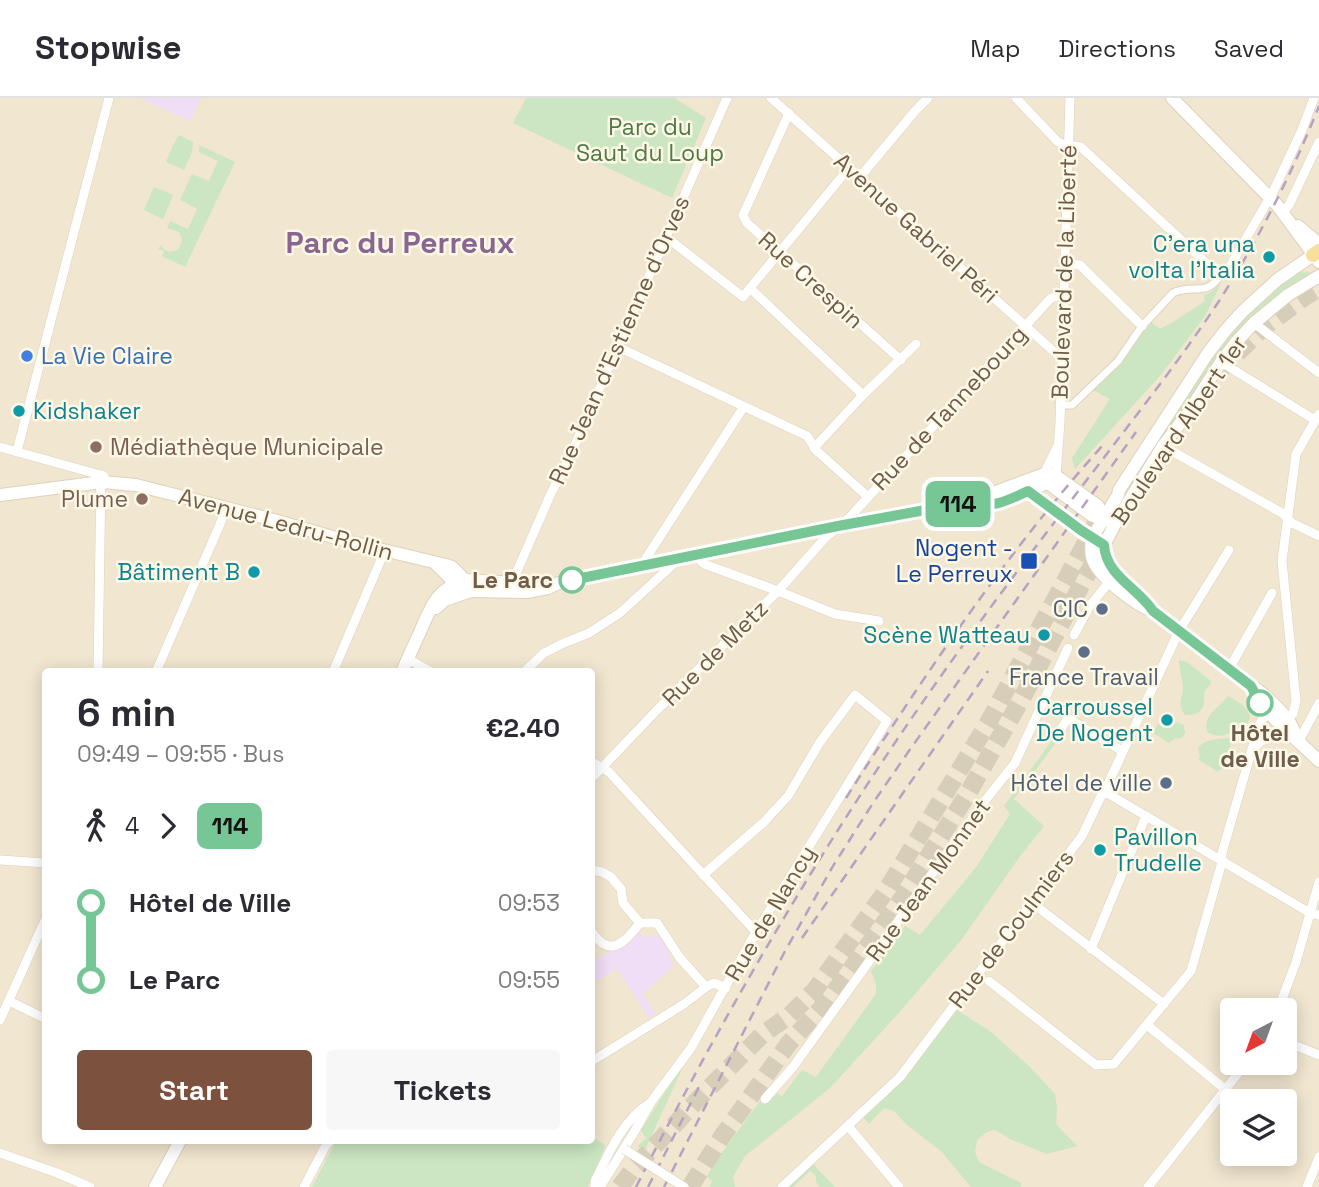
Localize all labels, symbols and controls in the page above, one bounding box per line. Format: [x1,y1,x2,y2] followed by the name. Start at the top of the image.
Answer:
[35,27,182,69] text: Stopwise
[970,33,1020,64] text: Map
[1058,33,1176,64] text: Directions
[1214,33,1284,64] text: Saved
[576,112,724,168] park label: Parc du Saut du Loup
[1045,144,1083,400] street label: Boulevard de la Liberté
[827,146,1005,310] street label: Avenue Gabriel Péri
[542,191,696,489] street label: Rue Jean d'Estienne d'Orves
[286,223,514,262] district label: Parc du Perreux
[752,225,870,335] street label: Rue Crespin
[1128,229,1255,285] place label: C’era una volta l’Italia
[1261,249,1277,265] marker: C’era una volta l’Italia
[865,319,1033,497] street label: Rue de Tannebourg
[1105,330,1253,530] street label: Boulevard Albert 1er
[41,341,173,371] place label: La Vie Claire
[19,348,35,364] marker: La Vie Claire
[33,396,141,426] place label: Kidshaker
[11,403,27,419] marker: Kidshaker
[110,432,384,462] place label: Médiathèque Municipale
[88,439,104,455] marker: Médiathèque Municipale
[175,481,397,567] street label: Avenue Ledru-Rollin
[918,481,998,527] line badge: 114
[61,484,128,514] place label: Plume
[940,488,976,519] text: 114
[134,491,150,507] marker: Plume
[896,533,1013,589] place label: Nogent - Le Perreux
[1019,551,1039,571] marker: Nogent - Le Perreux
[117,557,240,587] place label: Bâtiment B
[246,564,262,580] marker: Bâtiment B
[472,565,553,595] place label: Le Parc
[559,567,585,593] marker: Le Parc
[656,594,774,712] street label: Rue de Metz
[1053,594,1088,624] place label: CIC
[1094,601,1110,617] marker: CIC
[863,620,1030,650] place label: Scène Watteau
[1036,627,1052,643] marker: Scène Watteau
[1076,644,1092,660] marker: France Travail
[1009,662,1159,692] place label: France Travail
[77,689,176,737] text: 6 min
[1247,690,1273,716] marker: Hôtel de Ville
[1036,692,1153,748] place label: Carroussel De Nogent
[486,711,560,745] text: €2.40
[1159,712,1175,728] marker: Carroussel De Nogent
[1220,718,1300,774] place label: Hôtel de Ville
[77,739,284,769] text: 09:49 – 09:55 · Bus
[1011,768,1152,798] place label: Hôtel de ville
[1158,775,1174,791] marker: Hôtel de ville
[859,793,997,967] street label: Rue Jean Monnet
[77,807,115,845] icon: walk
[149,807,187,845] icon: forward
[211,810,248,841] text: 114
[125,811,139,841] text: 4
[1114,822,1202,878] place label: Pavillon Trudelle
[718,840,822,986] street label: Rue de Nancy
[1092,842,1108,858] marker: Pavillon Trudelle
[942,844,1080,1014] street label: Rue de Coulmiers
[129,886,291,920] text: Hôtel de Ville
[498,888,560,918] text: 09:53
[129,963,220,997] text: Le Parc
[498,965,560,995] text: 09:55
[1220,998,1297,1074] north arrow
[1220,998,1297,1166] map controls
[77,1050,312,1130] button: Start
[326,1050,560,1130] button: Tickets
[1220,1089,1297,1166] button: layers

